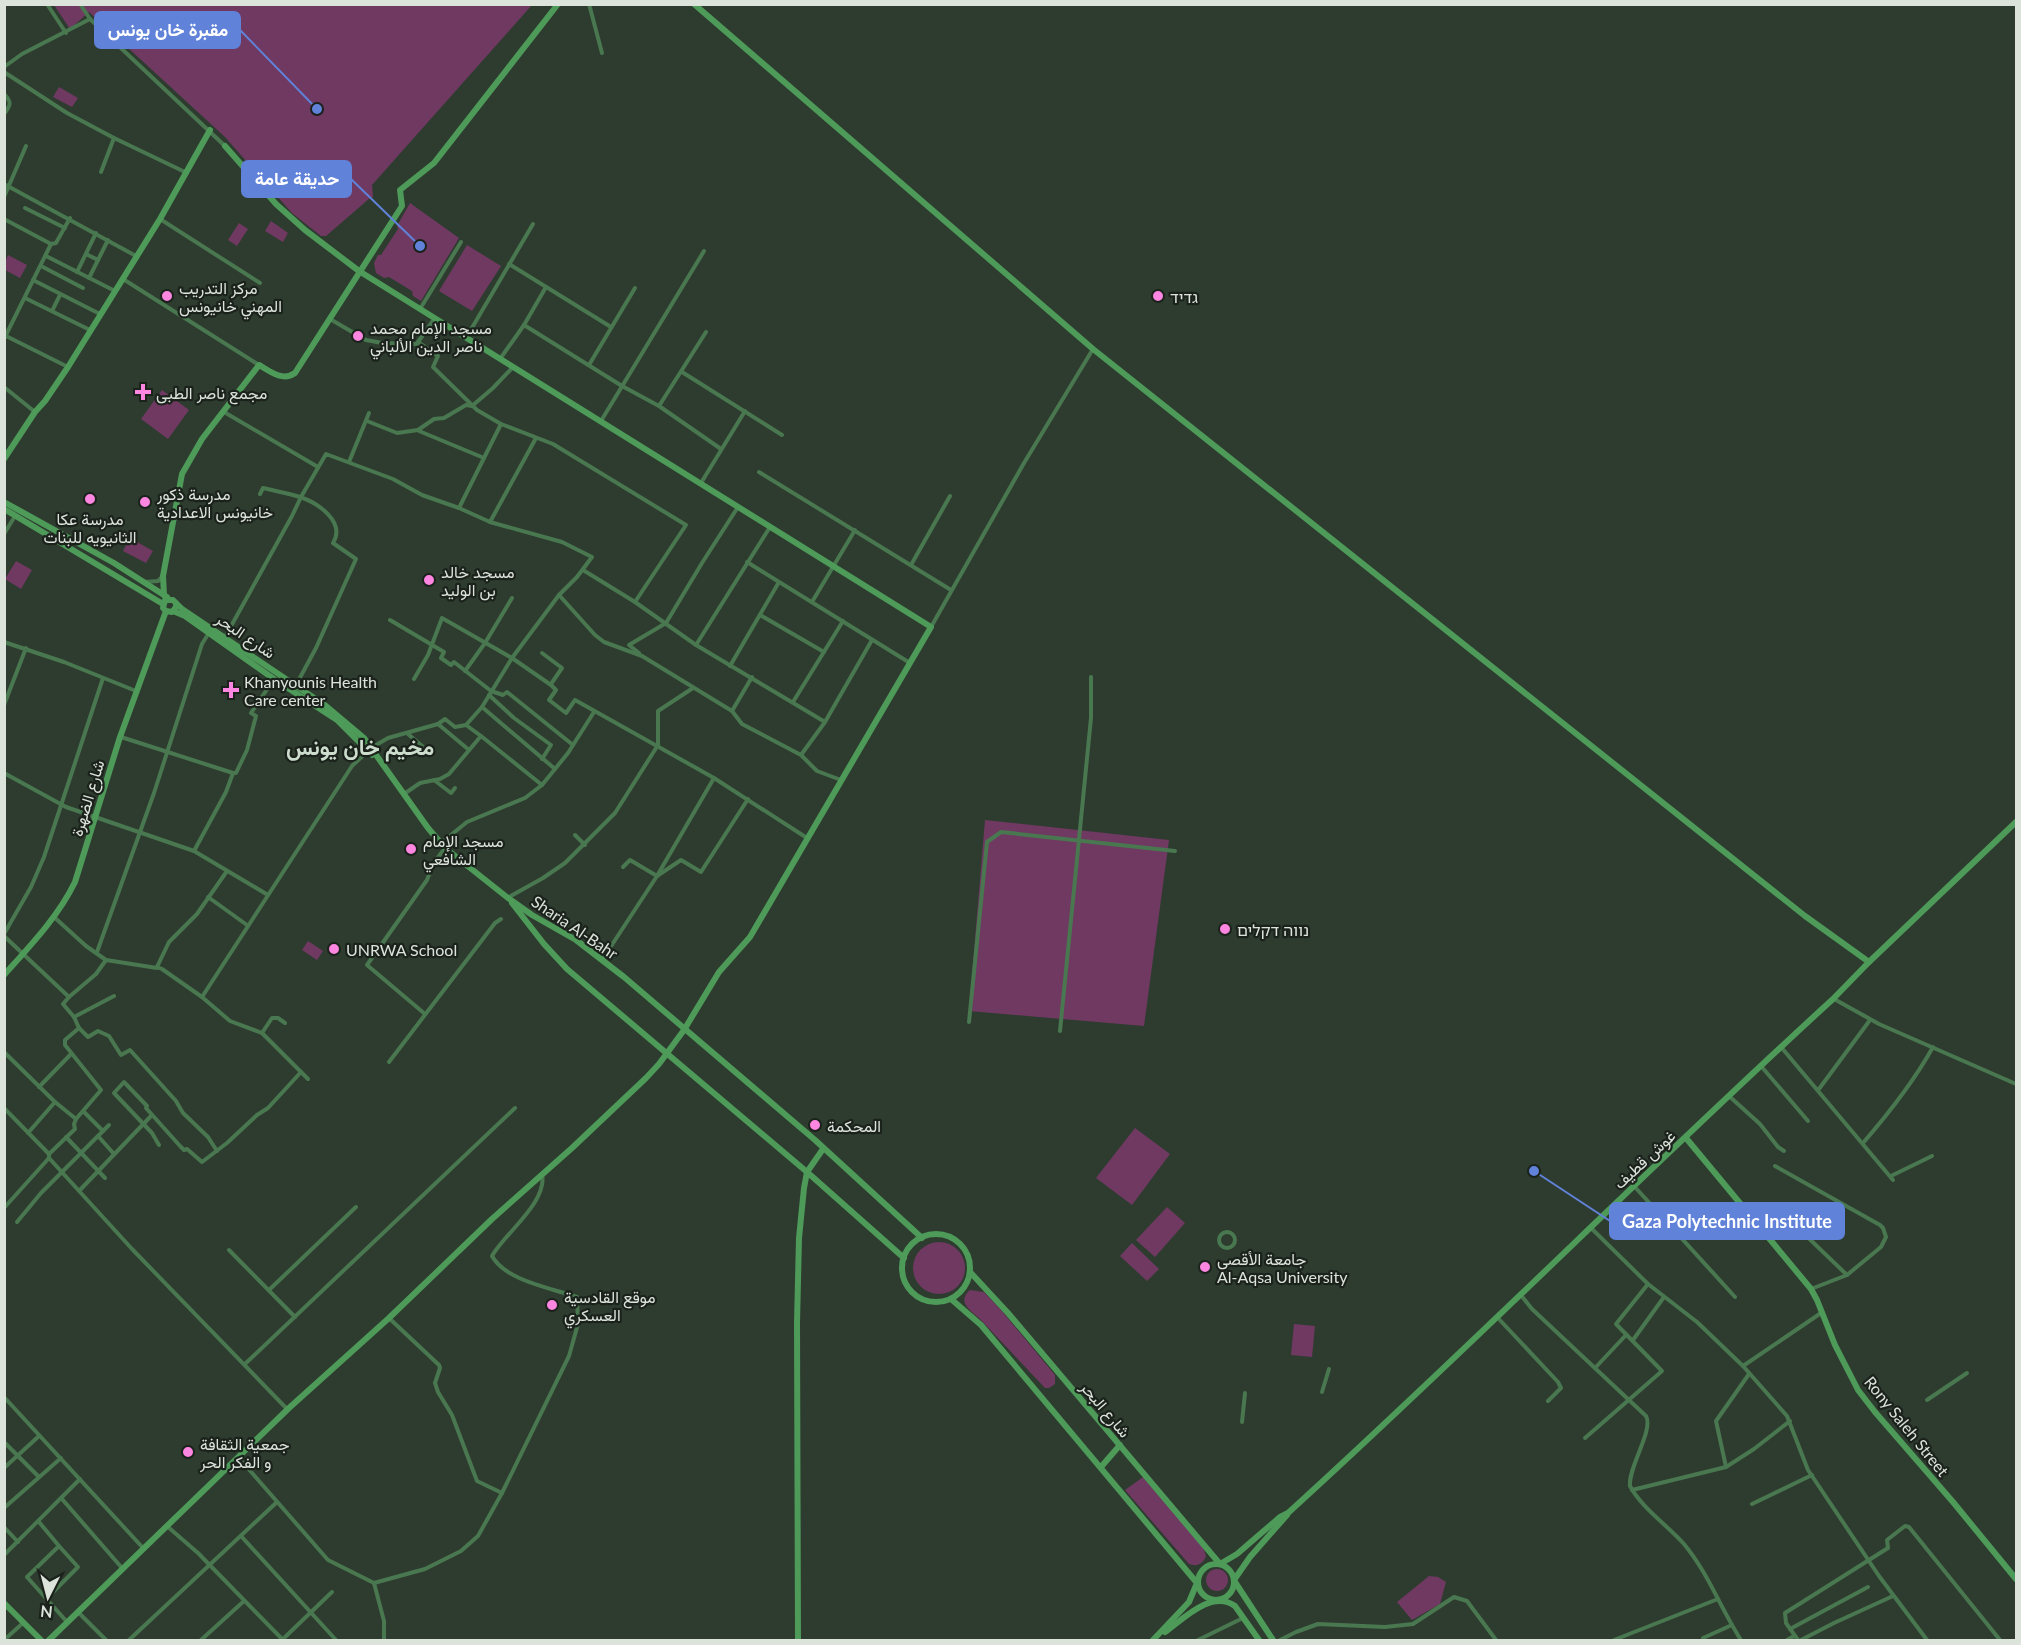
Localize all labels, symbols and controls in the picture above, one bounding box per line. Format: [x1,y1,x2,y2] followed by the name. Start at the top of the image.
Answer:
[95,12,240,48] callout: مقبرة خان يونس
[108,18,228,41] text: مقبرة خان يونس
[242,161,351,197] callout: حديقة عامة
[255,167,339,190] text: حديقة عامة
[179,278,282,320] place label: مركز التدريب المهني خانيونس
[1170,287,1198,306] place label: גדיד
[160,289,174,303] marker: مركز التدريب المهني خانيونس
[1151,289,1165,303] marker: גדיד
[370,318,492,360] place label: مسجد الإمام محمد ناصر الدين الألباني
[351,329,365,343] marker: مسجد الإمام محمد ناصر الدين الألباني
[134,383,152,401] marker: مجمع ناصر الطبى
[156,383,267,405] place label: مجمع ناصر الطبى
[156,484,273,523] place label: مدرسة ذكور خانيونس الاعدادية
[83,492,97,506] marker: مدرسة عكا الثانيويه للبنات
[138,495,152,509] marker: مدرسة ذكور خانيونس الاعدادية
[43,509,137,548] place label: مدرسة عكا الثانيويه للبنات
[441,562,515,601] place label: مسجد خالد بن الوليد
[422,573,436,587] marker: مسجد خالد بن الوليد
[210,608,279,664] street label: شارع البحر
[244,672,377,709] place label: Khanyounis Health Care center
[222,681,240,699] marker: Khanyounis Health Care center
[286,733,434,762] district label: مخيم خان يونس
[66,758,110,839] street label: شارع الضهرة
[423,831,504,873] place label: مسجد الإمام الشافعي
[404,842,418,856] marker: مسجد الإمام الشافعي
[528,891,622,963] street label: Sharia Al-Bahr
[1237,920,1309,939] place label: נווה דקלים
[1218,922,1232,936] marker: נווה דקלים
[346,940,457,959] place label: UNRWA School
[327,942,341,956] marker: UNRWA School
[827,1116,881,1135] place label: المحكمة
[808,1118,822,1132] marker: المحكمة
[1609,1126,1680,1194] street label: غوش قطيف
[1610,1203,1844,1239] callout: Gaza Polytechnic Institute
[1622,1210,1832,1232] text: Gaza Polytechnic Institute
[1217,1249,1348,1286] place label: جامعة الأقصى Al-Aqsa University
[1198,1260,1212,1274] marker: جامعة الأقصى Al-Aqsa University
[564,1287,656,1329] place label: موقع القادسية العسكري
[545,1298,559,1312] marker: موقع القادسية العسكري
[1861,1372,1953,1480] street label: Rony Saleh Street
[1074,1376,1135,1443] street label: شارع البحر
[199,1434,290,1473] place label: جمعية الثقافة و الفكر الحر
[181,1445,195,1459] marker: جمعية الثقافة و الفكر الحر
[18,1567,78,1627] north arrow
[39,1602,54,1623] text: N

